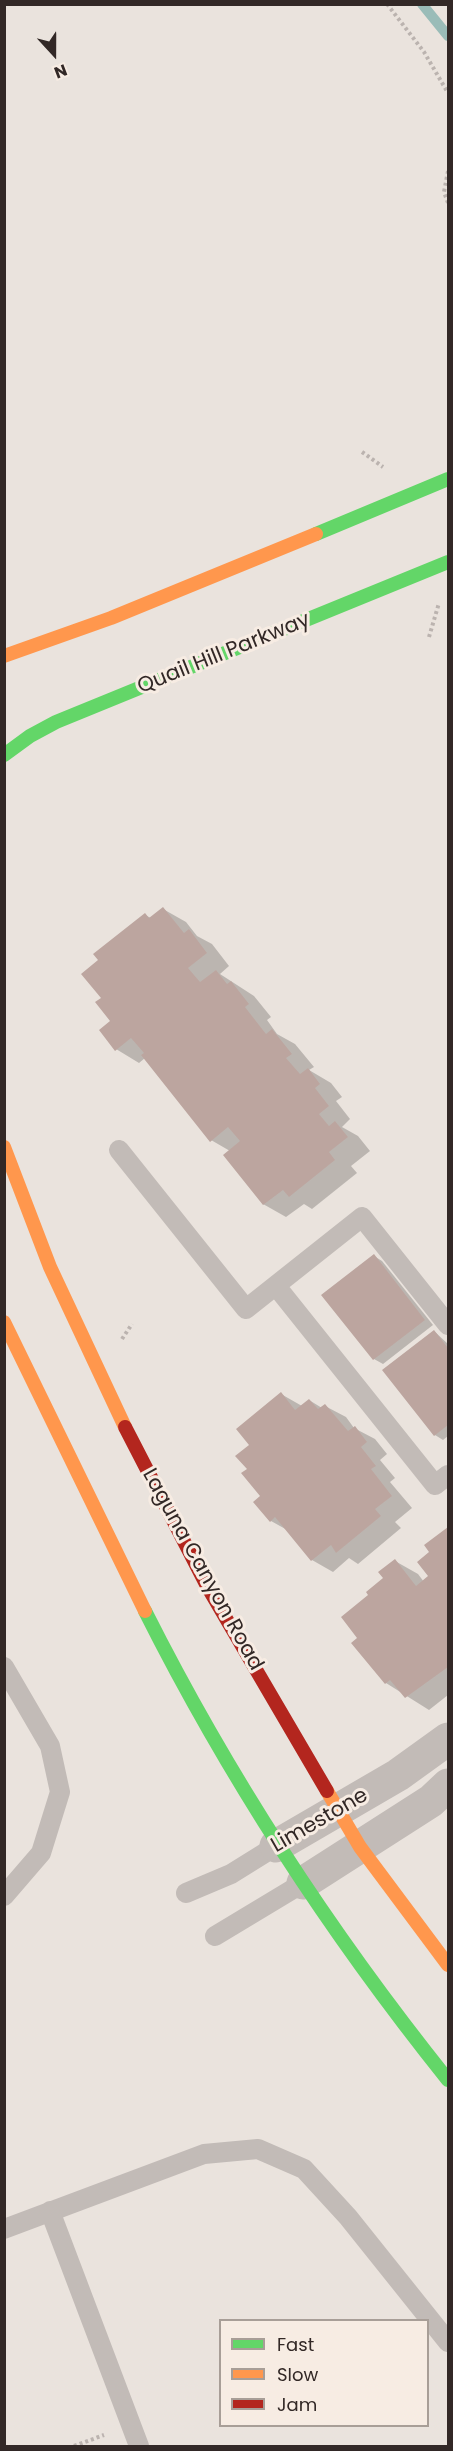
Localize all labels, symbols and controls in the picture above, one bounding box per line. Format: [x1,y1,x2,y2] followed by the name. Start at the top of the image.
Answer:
[24,24,84,84] north arrow
[51,58,70,84] text: N
[134,608,314,700] street label: Quail Hill Parkway
[136,1465,268,1675] street label: Laguna Canyon Road
[267,1783,373,1859] street label: Limestone
[219,2319,429,2427] legend
[277,2332,314,2357] text: Fast
[277,2362,318,2387] text: Slow
[277,2392,317,2417] text: Jam

